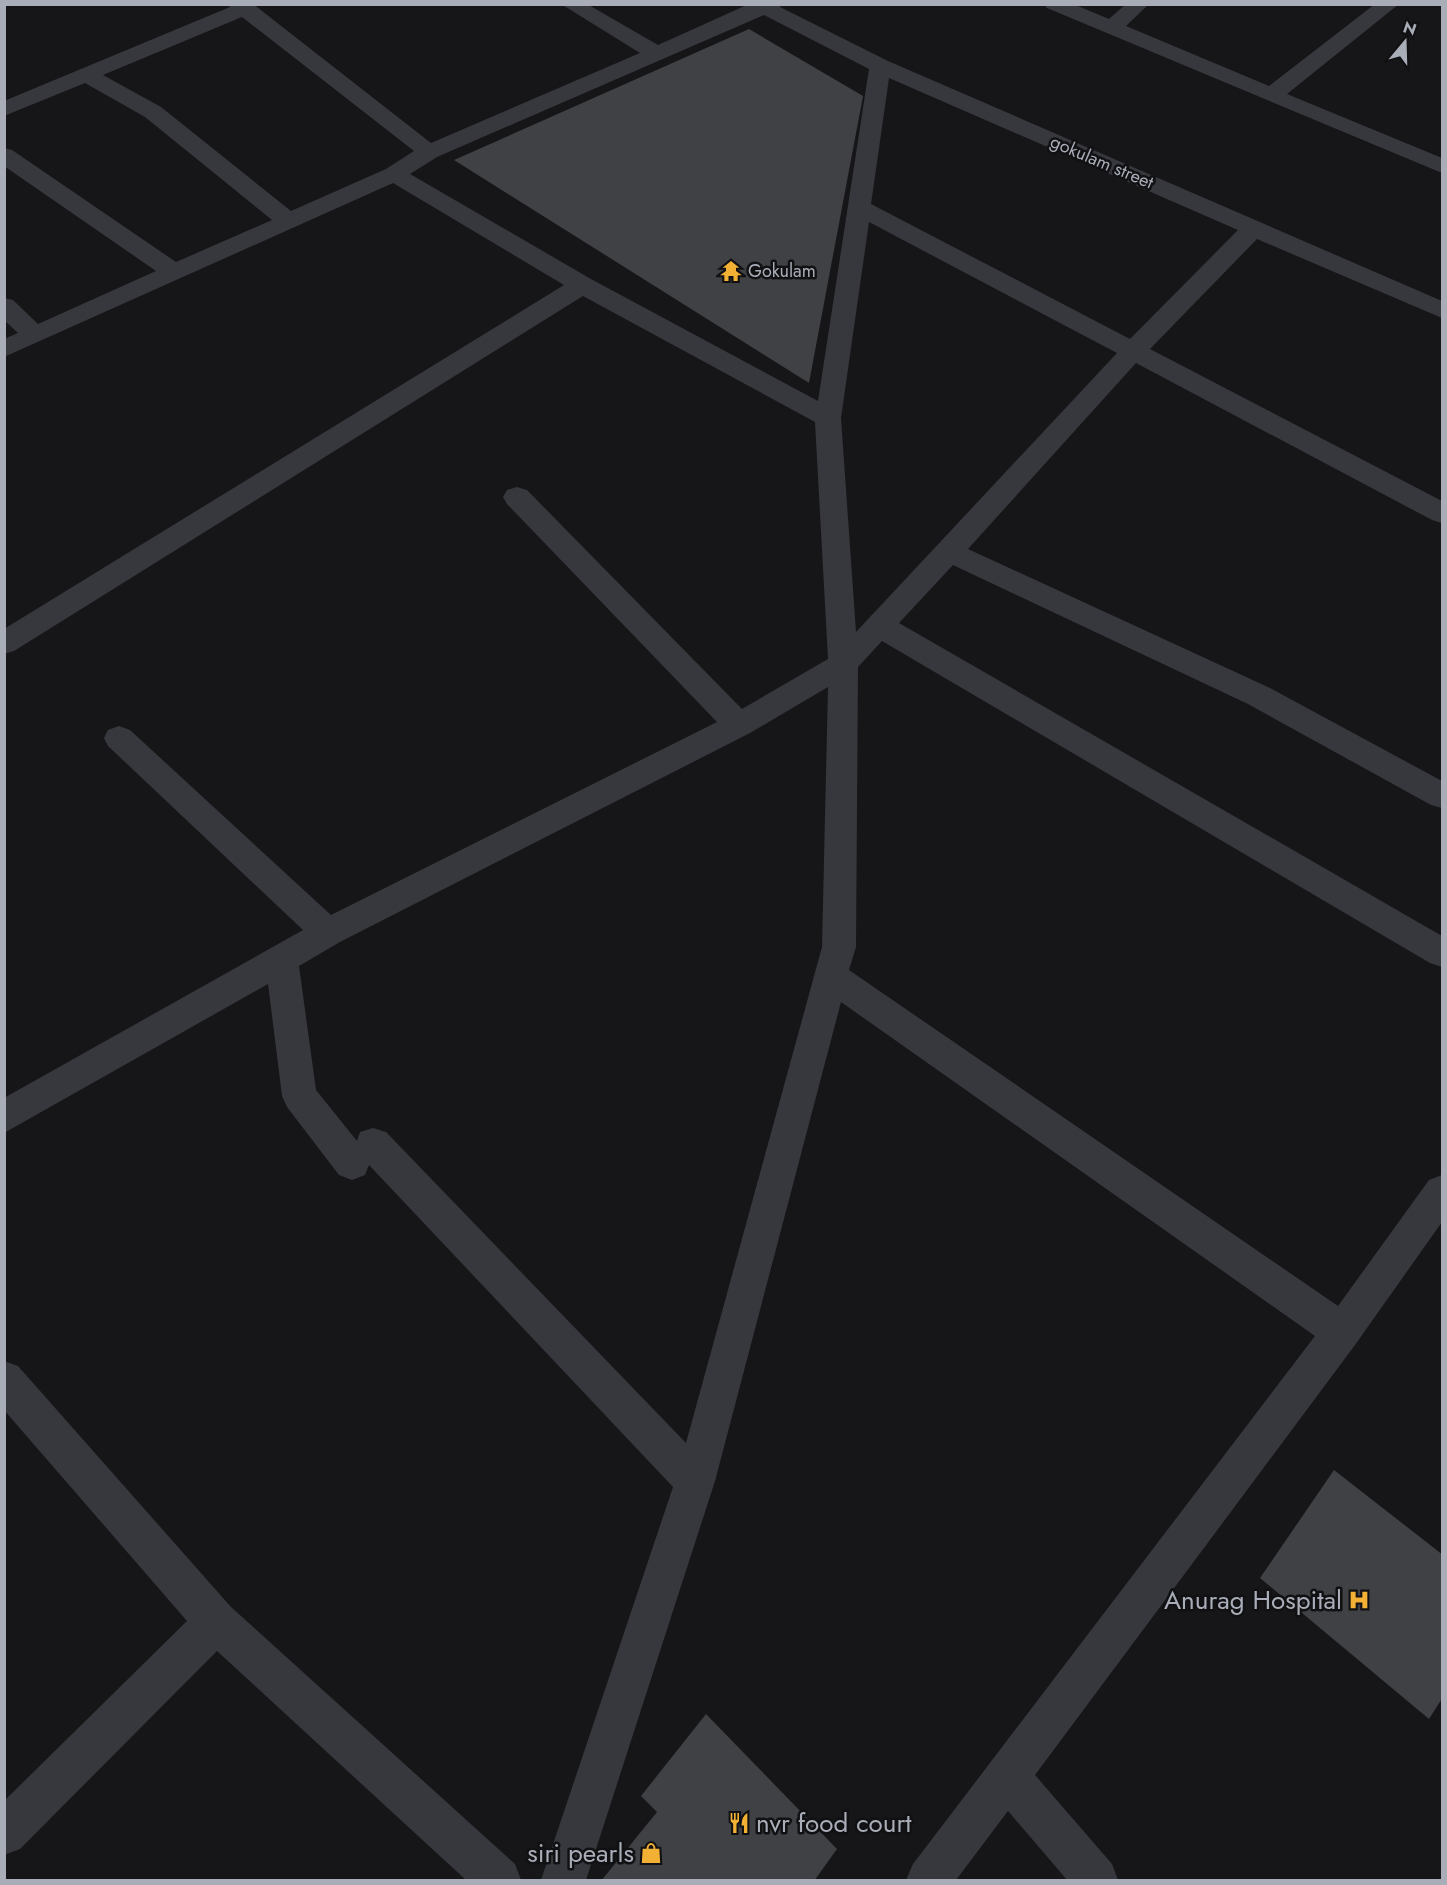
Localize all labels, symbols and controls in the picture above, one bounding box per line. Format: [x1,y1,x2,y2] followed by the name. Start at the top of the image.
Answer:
[1375,12,1435,72] north arrow
[1400,15,1419,41] text: N
[1046,129,1158,196] street label: gokulam street
[748,258,816,284] place label: Gokulam
[719,259,743,283] temple icon: Gokulam
[1164,1581,1342,1619] place label: Anurag Hospital
[1347,1588,1371,1612] hospital icon: Anurag Hospital
[756,1804,912,1842] place label: nvr food court
[727,1811,751,1835] restaurant icon: nvr food court
[527,1834,634,1872] place label: siri pearls
[639,1841,663,1865] shop icon: siri pearls

